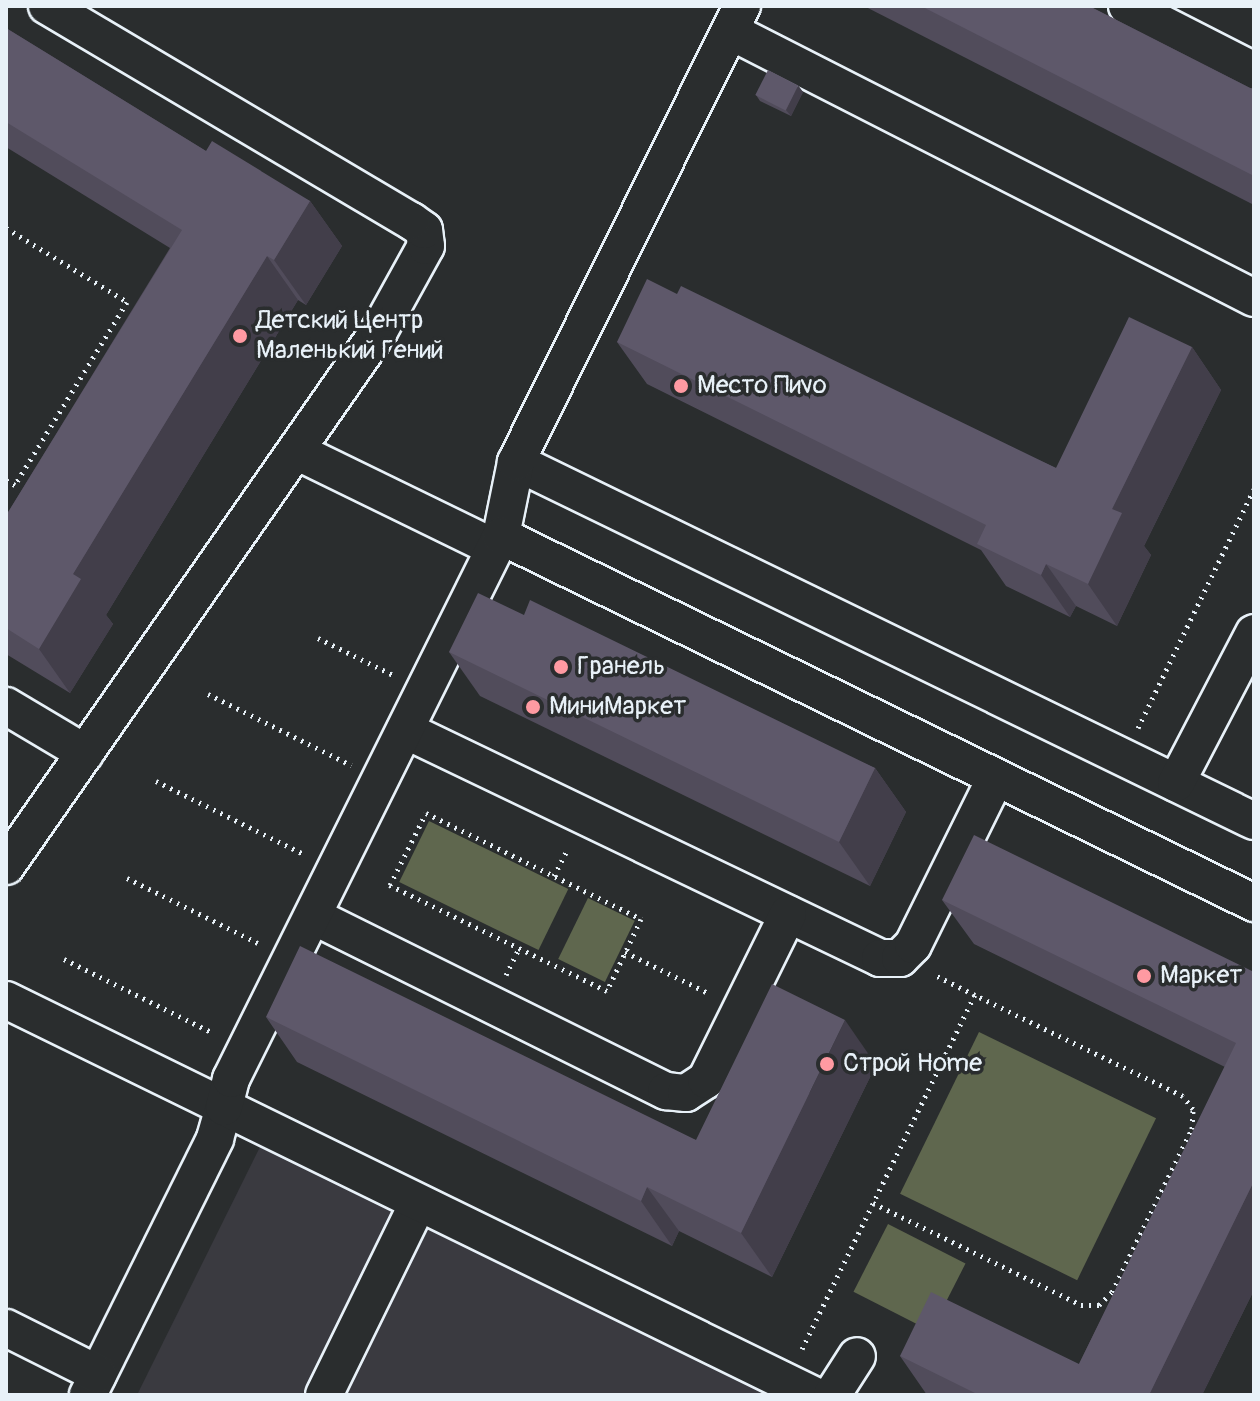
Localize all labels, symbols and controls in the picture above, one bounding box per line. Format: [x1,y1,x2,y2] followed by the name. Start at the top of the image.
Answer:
[256,305,444,366] place label: Детский Центр Маленький Гений
[231,327,249,345] marker: Детский Центр Маленький Гений
[697,370,827,402] place label: Место Пиvо
[672,377,690,395] marker: Место Пиvо
[577,651,665,683] place label: Гранель
[552,658,570,676] marker: Гранель
[549,691,686,723] place label: МиниМаркет
[524,698,542,716] marker: МиниМаркет
[1160,960,1242,992] place label: Маркет
[1135,967,1153,985] marker: Маркет
[843,1048,982,1080] place label: Строй Home
[818,1055,836,1073] marker: Строй Home

